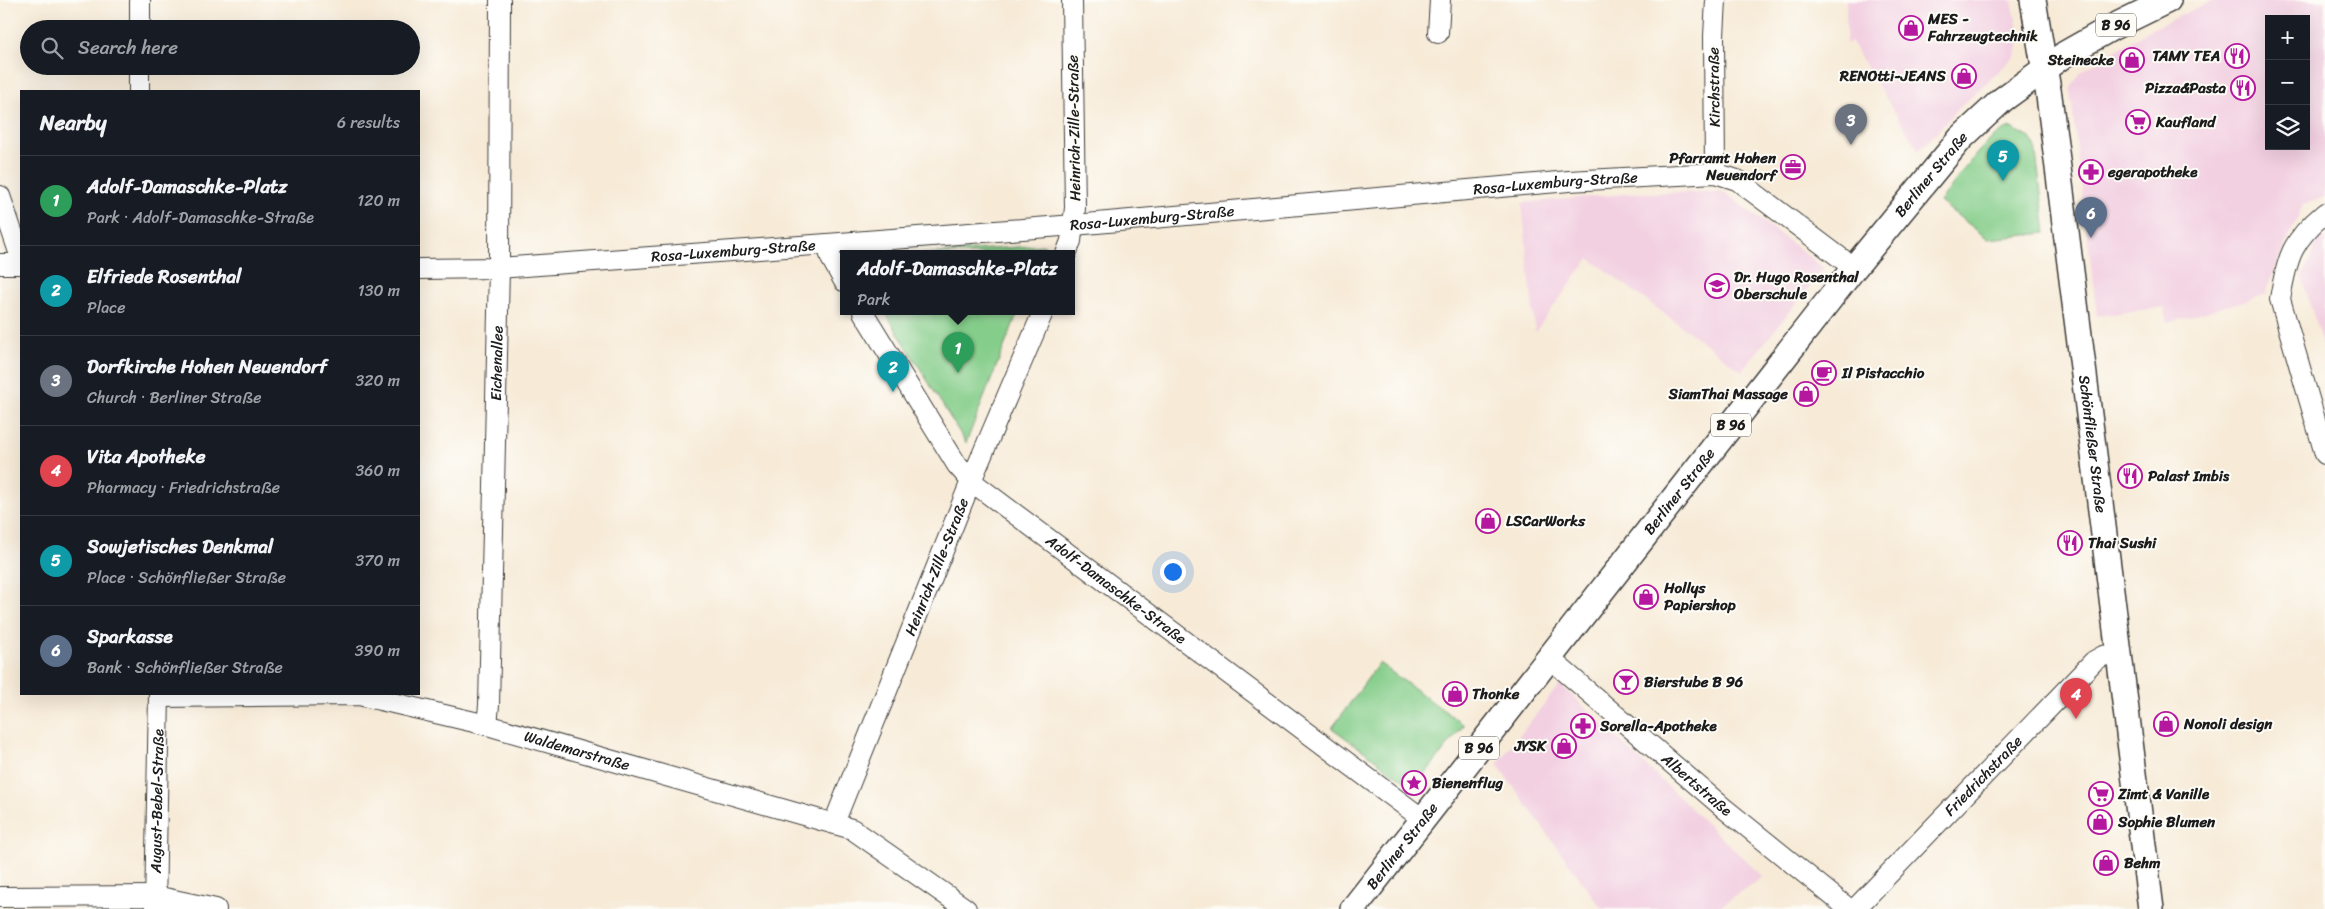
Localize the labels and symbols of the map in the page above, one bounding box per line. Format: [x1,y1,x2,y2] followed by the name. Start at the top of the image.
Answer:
[1927,6,2038,49] place label: MES - Fahrzeugtechnik
[2096,14,2136,36] road number: B 96
[1898,15,1924,41] shop icon: MES - Fahrzeugtechnik
[2152,43,2220,69] place label: TAMY TEA
[2224,43,2250,69] restaurant icon: TAMY TEA
[1700,47,1728,127] street label: Kirchstraße
[2047,47,2114,73] place label: Steinecke
[2119,47,2145,73] shop icon: Steinecke
[1060,54,1088,201] street label: Heinrich-Zille-Straße
[1839,63,1947,89] place label: RENOtti-JEANS
[1951,63,1977,89] shop icon: RENOtti-JEANS
[2145,75,2226,101] place label: Pizza&Pasta
[2230,75,2256,101] restaurant icon: Pizza&Pasta
[1835,104,1867,145] pin: 3
[2125,109,2151,135] supermarket icon: Kaufland
[2155,109,2217,135] place label: Kaufland
[1888,125,1974,223] street label: Berliner Straße
[1987,140,2019,181] pin: 5
[1669,145,1778,188] place label: Pfarramt Hohen Neuendorf
[1780,154,1806,180] office icon: Pfarramt Hohen Neuendorf
[2078,159,2104,185] pharmacy icon: egerapotheke
[2107,159,2198,185] place label: egerapotheke
[1472,164,1639,202] street label: Rosa-Luxemburg-Straße
[2075,197,2107,238] pin: 6
[1069,198,1236,238] street label: Rosa-Luxemburg-Straße
[650,232,817,270] street label: Rosa-Luxemburg-Straße
[1733,264,1859,307] place label: Dr. Hugo Rosenthal Oberschule
[1704,273,1730,299] school or university icon: Dr. Hugo Rosenthal Oberschule
[483,325,511,401] street label: Eichenallee
[942,332,974,373] pin: 1
[877,351,909,392] pin: 2
[1811,360,1837,386] cafe icon: Il Pistacchio
[1841,360,1925,386] place label: Il Pistacchio
[2071,373,2114,515] street label: Schönfließer Straße
[1667,381,1788,407] place label: SiamThai Massage
[1793,381,1819,407] shop icon: SiamThai Massage
[1711,414,1751,436] road number: B 96
[1637,442,1722,541] street label: Berliner Straße
[2117,463,2143,489] restaurant icon: Palast Imbis
[2148,463,2230,489] place label: Palast Imbis
[897,494,976,640] street label: Heinrich-Zille-Straße
[1475,508,1501,534] shop icon: LSCarWorks
[1506,508,1586,534] place label: LSCarWorks
[1039,527,1192,651] street label: Adolf-Damaschke-Straße
[2057,530,2083,556] restaurant icon: Thai Sushi
[2088,530,2157,556] place label: Thai Sushi
[1160,559,1186,585] your location
[1663,575,1736,618] place label: Hollys Papiershop
[1633,584,1659,610] shop icon: Hollys Papiershop
[1613,669,1639,695] bar icon: Bierstube B 96
[1644,669,1744,695] place label: Bierstube B 96
[2060,678,2092,719] pin: 4
[1442,681,1468,707] shop icon: Thonke
[1472,681,1520,707] place label: Thonke
[2153,711,2179,737] shop icon: Nonoli design
[2183,711,2273,737] place label: Nonoli design
[1570,713,1596,739] pharmacy icon: Sorella-Apotheke
[1599,713,1717,739] place label: Sorella-Apotheke
[521,723,633,778] street label: Waldemarstraße
[143,729,171,874] street label: August-Bebel-Straße
[1938,729,2029,822] street label: Friedrichstraße
[1514,733,1548,759] place label: JYSK
[1551,733,1577,759] shop icon: JYSK
[1459,736,1499,760] road number: B 96
[1655,746,1738,823] street label: Albertstraße
[1401,770,1427,796] place icon: Bienenflug
[1432,770,1504,796] place label: Bienenflug
[2088,781,2114,807] supermarket icon: Zimt & Vanille
[2117,781,2210,807] place label: Zimt & Vanille
[1360,796,1445,895] street label: Berliner Straße
[2087,809,2113,835] shop icon: Sophie Blumen
[2117,809,2216,835] place label: Sophie Blumen
[2093,850,2119,876] shop icon: Behm
[2124,850,2161,876] place label: Behm

